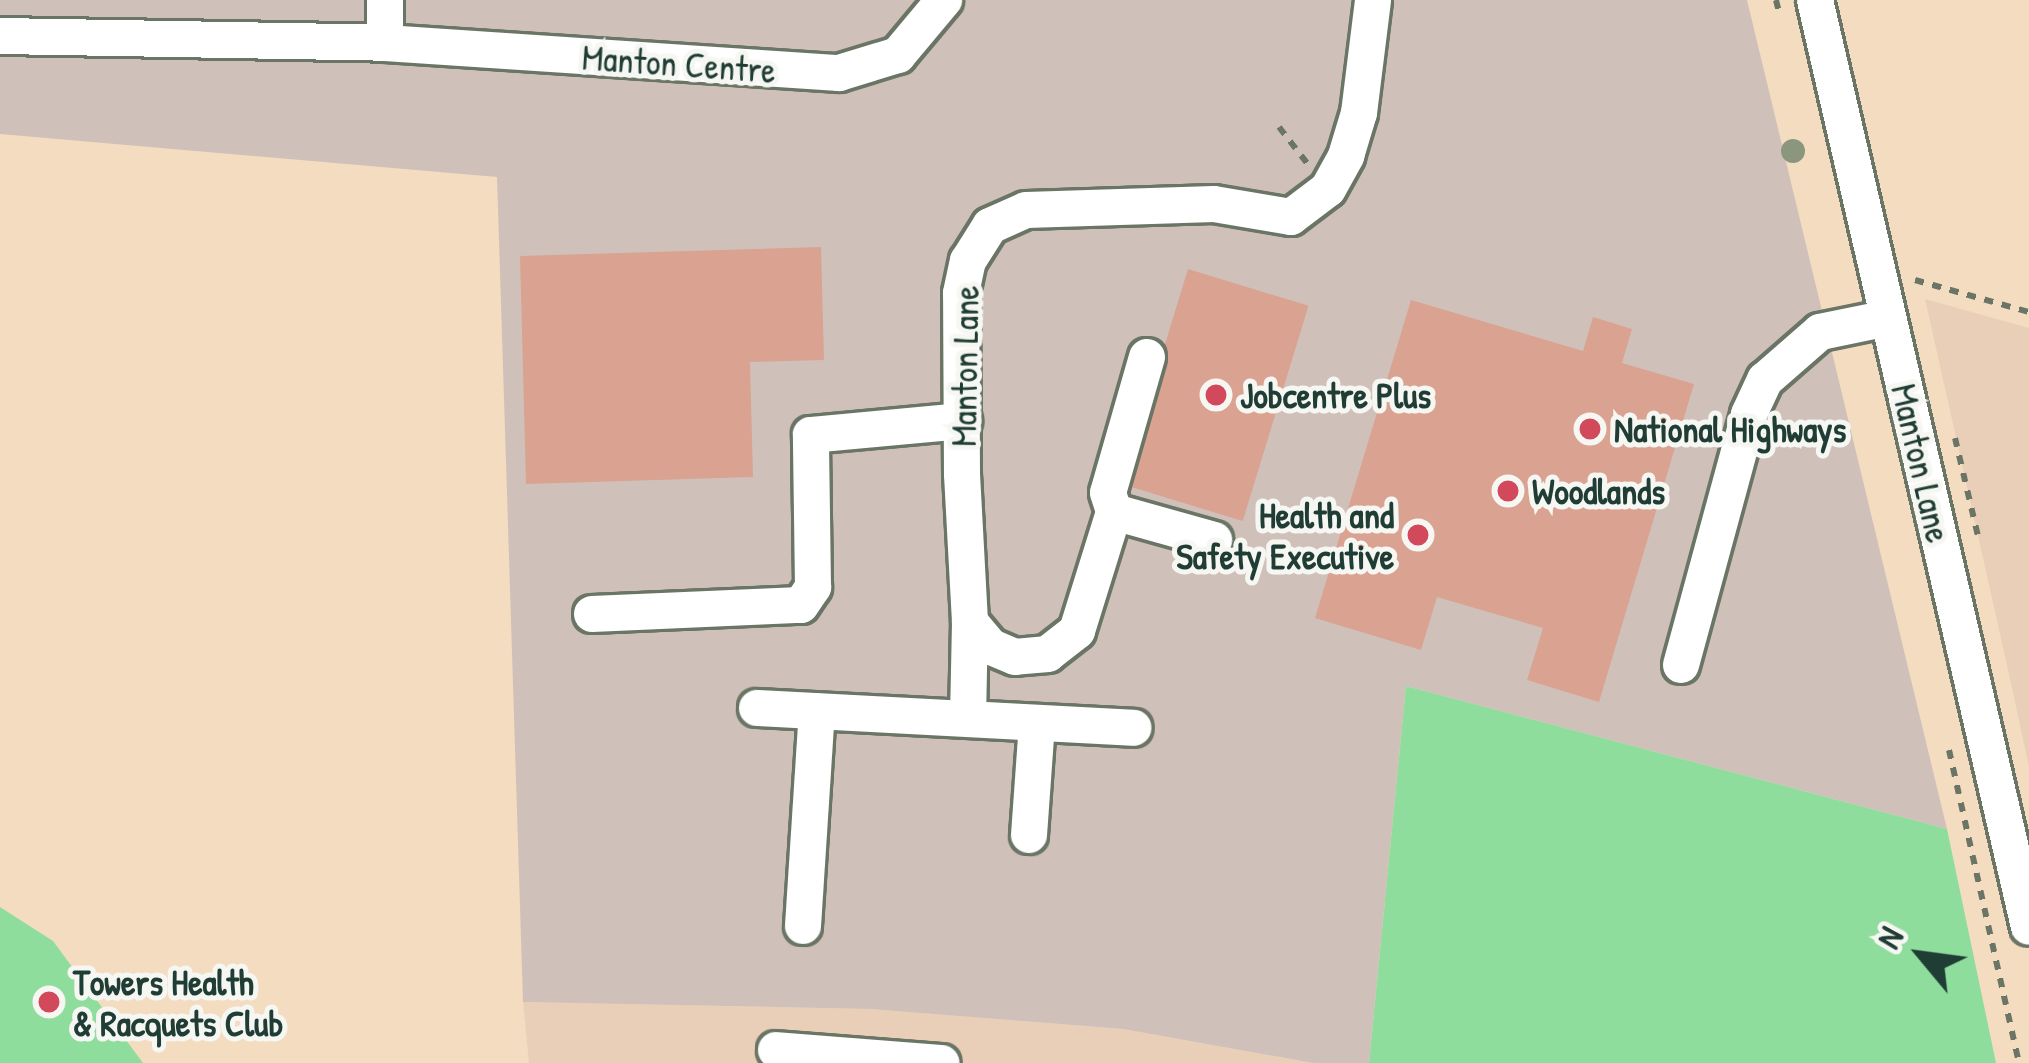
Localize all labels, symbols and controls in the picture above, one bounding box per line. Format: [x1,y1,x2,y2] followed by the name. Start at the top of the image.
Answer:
[581,35,777,91] street label: Manton Centre
[941,285,987,447] street label: Manton Lane
[1240,373,1431,417] place label: Jobcentre Plus
[1883,380,1961,546] street label: Manton Lane
[1203,382,1229,408] marker: Jobcentre Plus
[1614,407,1846,451] place label: National Highways
[1577,416,1603,442] marker: National Highways
[1532,469,1665,513] place label: Woodlands
[1495,478,1521,504] marker: Woodlands
[1176,492,1394,577] place label: Health and Safety Executive
[1405,522,1431,548] marker: Health and Safety Executive
[1861,895,1981,1015] north arrow
[1866,919,1913,956] text: N
[73,959,283,1044] place label: Towers Health & Racquets Club
[36,989,62,1015] marker: Towers Health & Racquets Club

